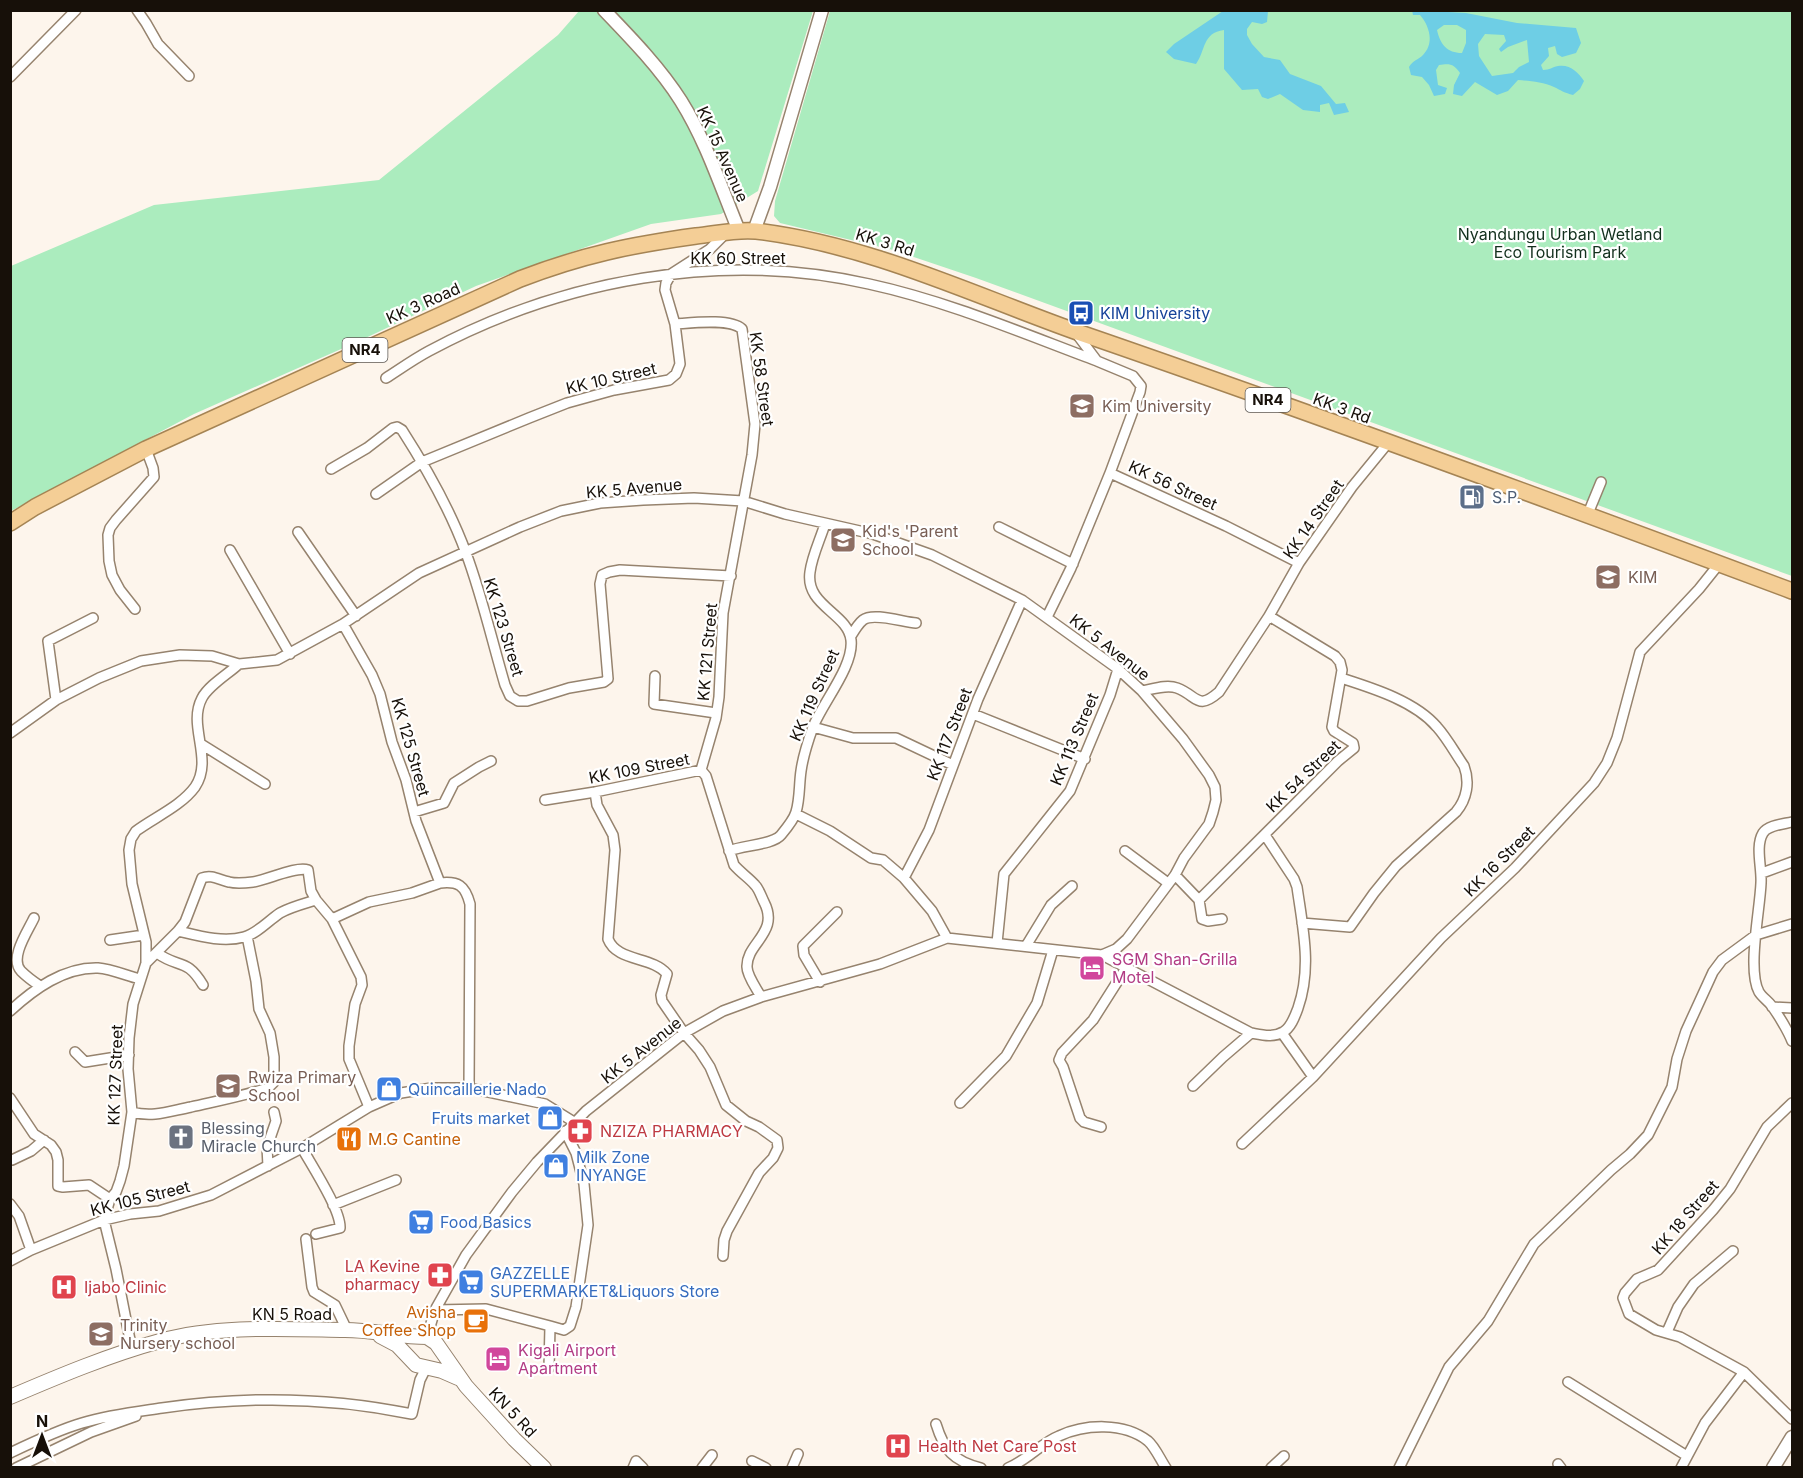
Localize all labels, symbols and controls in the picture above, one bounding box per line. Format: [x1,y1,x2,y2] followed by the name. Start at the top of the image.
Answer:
[693,103,753,205] street label: KK 15 Avenue
[853,224,917,260] street label: KK 3 Rd
[1458,224,1662,262] park label: Nyandungu Urban Wetland Eco Tourism Park
[690,248,786,268] street label: KK 60 Street
[383,278,463,328] street label: KK 3 Road
[1066,298,1096,328] bus stop icon: KIM University
[1100,303,1210,323] place label: KIM University
[745,330,779,428] street label: KK 58 Street
[342,338,388,362] road number: NR4
[564,358,658,398] street label: KK 10 Street
[1246,388,1290,412] road number: NR4
[1310,388,1374,428] street label: KK 3 Rd
[1067,391,1097,421] school or university icon: Kim University
[1102,396,1212,416] place label: Kim University
[1126,456,1220,514] street label: KK 56 Street
[585,474,683,502] street label: KK 5 Avenue
[1278,475,1348,563] street label: KK 14 Street
[1457,482,1487,512] fuel station icon: S.P.
[1492,487,1521,507] place label: S.P.
[862,521,958,559] place label: Kid's 'Parent School
[828,525,858,555] school or university icon: Kid's 'Parent School
[1593,562,1623,592] school or university icon: KIM
[1628,567,1658,587] place label: KIM
[480,575,528,679] street label: KK 123 Street
[693,602,721,702] street label: KK 121 Street
[1066,609,1154,685] street label: KK 5 Avenue
[785,646,843,744] street label: KK 119 Street
[922,685,976,783] street label: KK 117 Street
[1046,690,1102,788] street label: KK 113 Street
[387,695,435,799] street label: KK 125 Street
[1262,736,1344,816] street label: KK 54 Street
[587,748,691,788] street label: KK 109 Street
[1459,821,1539,901] street label: KK 16 Street
[1112,949,1238,987] place label: SGM Shan-Grilla Motel
[1077,953,1107,983] hotel icon: SGM Shan-Grilla Motel
[597,1012,685,1088] street label: KK 5 Avenue
[103,1024,127,1126] street label: KK 127 Street
[248,1067,356,1105] place label: Rwiza Primary School
[213,1071,243,1101] school or university icon: Rwiza Primary School
[374,1074,404,1104] shop icon: Quincaillerie Nado
[408,1079,547,1099] place label: Quincaillerie Nado
[535,1103,565,1133] shop icon: Fruits market
[431,1108,530,1128] place label: Fruits market
[565,1116,595,1146] pharmacy icon: NZIZA PHARMACY
[201,1118,316,1156] place label: Blessing Miracle Church
[600,1121,743,1141] place label: NZIZA PHARMACY
[166,1122,196,1152] church icon: Blessing Miracle Church
[334,1124,364,1154] restaurant icon: M.G Cantine
[368,1129,461,1149] place label: M.G Cantine
[576,1147,650,1185] place label: Milk Zone INYANGE
[541,1151,571,1181] shop icon: Milk Zone INYANGE
[88,1176,192,1220] street label: KK 105 Street
[1647,1176,1723,1258] street label: KK 18 Street
[406,1207,436,1237] supermarket icon: Food Basics
[440,1212,532,1232] place label: Food Basics
[345,1256,420,1294] place label: LA Kevine pharmacy
[425,1260,455,1290] pharmacy icon: LA Kevine pharmacy
[490,1263,719,1301] place label: GAZZELLE SUPERMARKET&Liquors Store
[456,1267,486,1297] supermarket icon: GAZZELLE SUPERMARKET&Liquors Store
[49,1272,79,1302] hospital icon: Ijabo Clinic
[84,1277,167,1297] place label: Ijabo Clinic
[362,1302,456,1340] place label: Avisha Coffee Shop
[252,1304,332,1324] street label: KN 5 Road
[461,1306,491,1336] cafe icon: Avisha Coffee Shop
[120,1315,235,1353] place label: Trinity Nursery school
[86,1319,116,1349] school or university icon: Trinity Nursery school
[518,1340,616,1378] place label: Kigali Airport Apartment
[483,1344,513,1374] hotel icon: Kigali Airport Apartment
[485,1383,541,1441] street label: KN 5 Rd
[12,1406,72,1466] north arrow
[36,1411,48,1431] text: N
[883,1431,913,1461] hospital icon: Health Net Care Post
[918,1436,1076,1456] place label: Health Net Care Post

